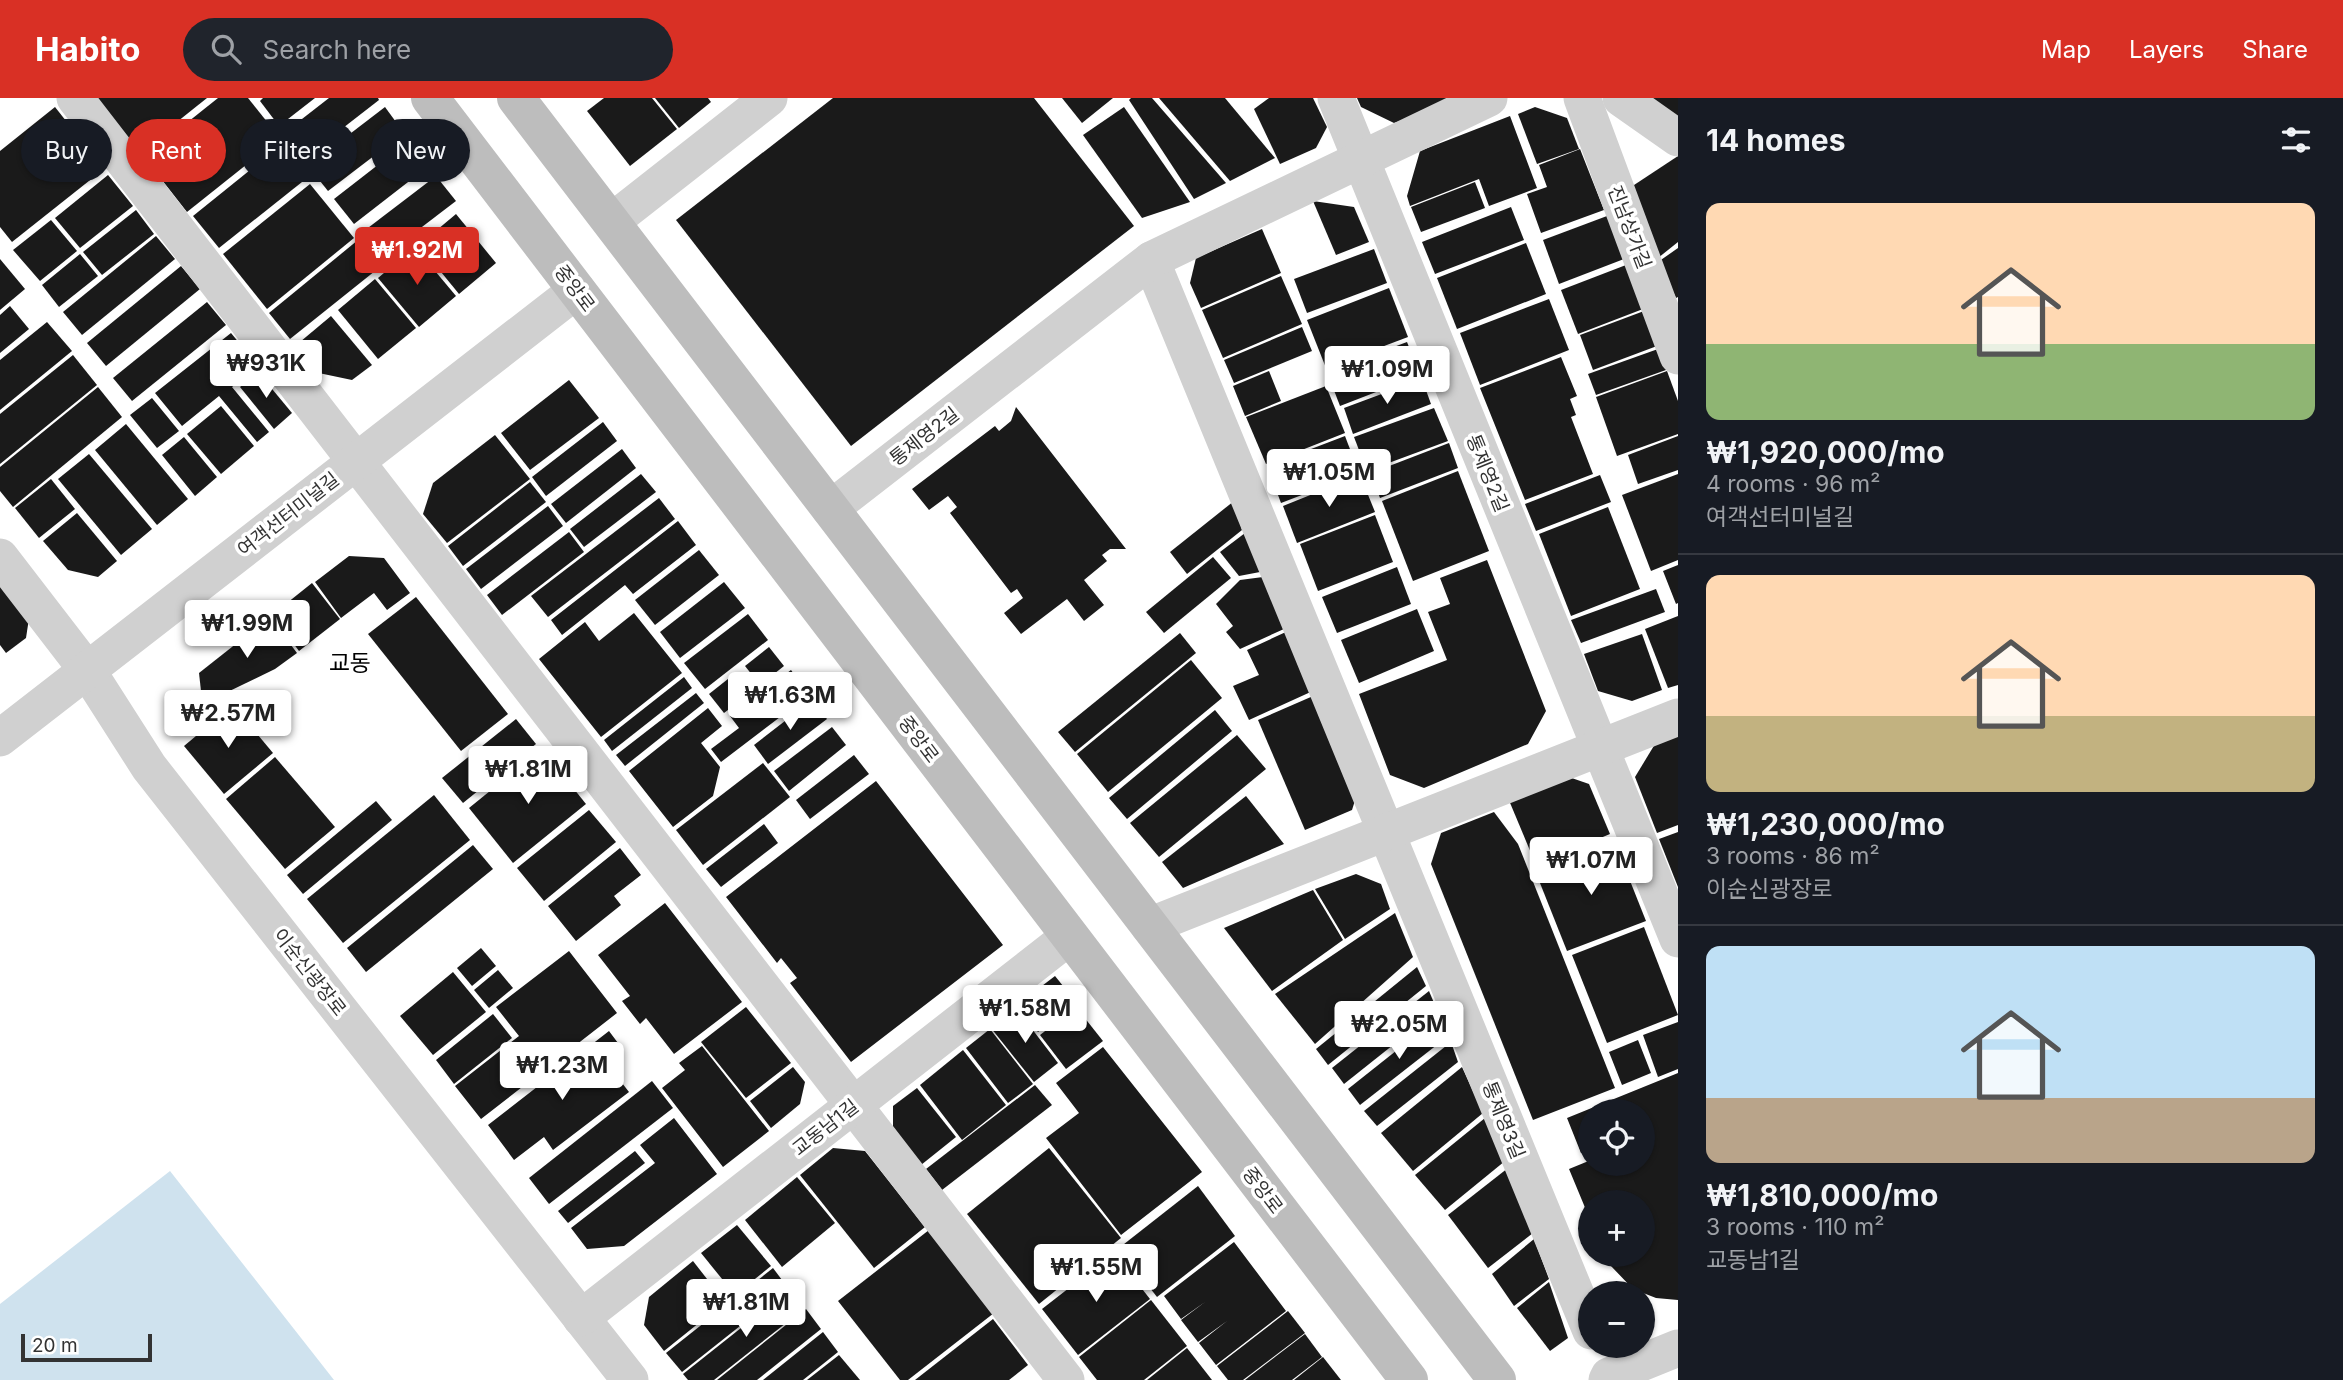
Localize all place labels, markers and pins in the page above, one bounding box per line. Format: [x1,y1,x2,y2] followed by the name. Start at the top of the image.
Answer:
[360,228,474,287] pin: ₩1.92M
[217,341,315,400] pin: ₩931K
[1330,346,1444,406] pin: ₩1.09M
[1272,450,1386,509] pin: ₩1.05M
[190,601,304,660] pin: ₩1.99M
[733,672,847,732] pin: ₩1.63M
[171,690,285,750] pin: ₩2.57M
[471,746,585,806] pin: ₩1.81M
[1534,838,1648,897] pin: ₩1.07M
[968,986,1082,1045] pin: ₩1.58M
[1342,1002,1456,1061] pin: ₩2.05M
[505,1042,619,1102] pin: ₩1.23M
[1039,1244,1153,1304] pin: ₩1.55M
[689,1280,803,1339] pin: ₩1.81M

